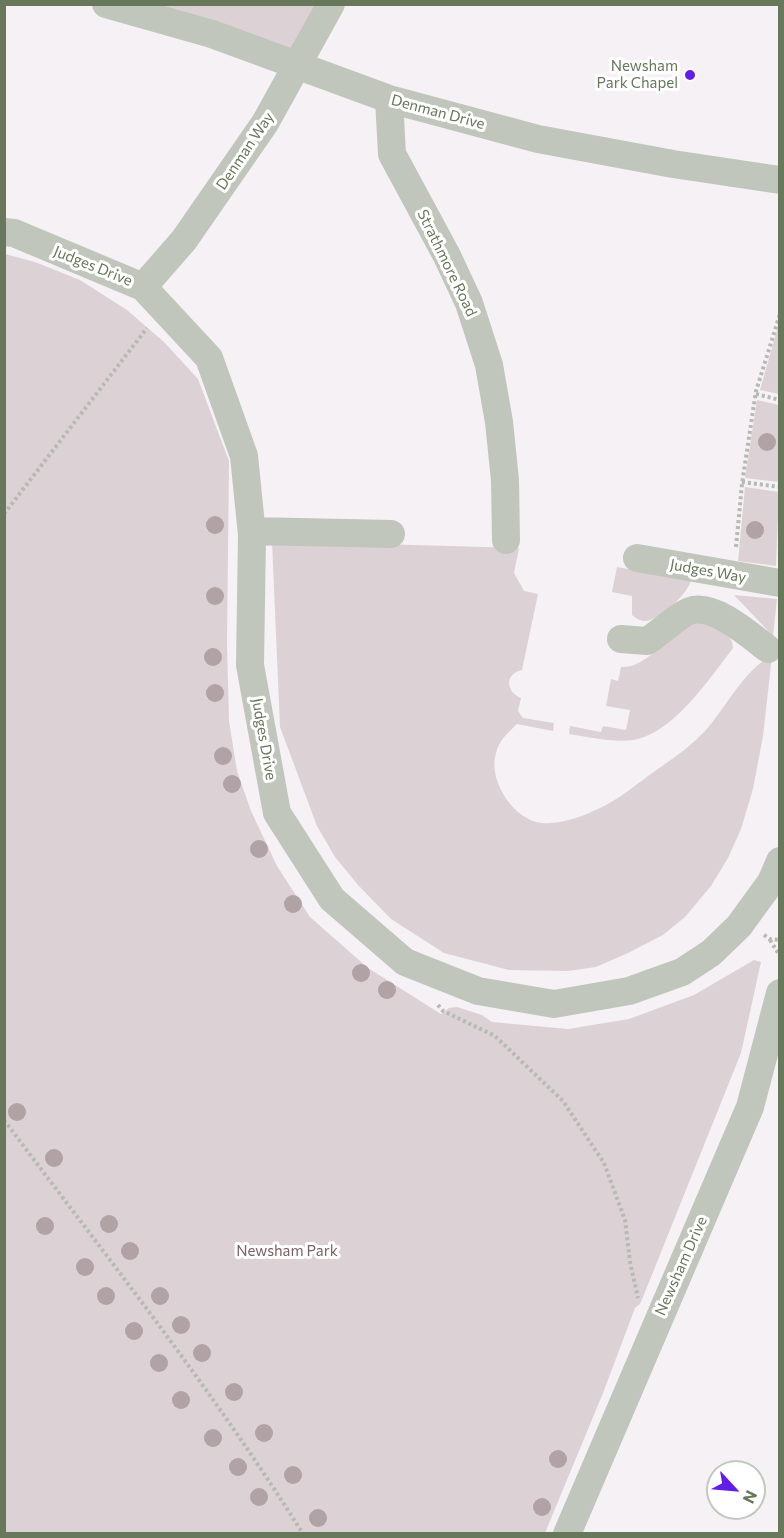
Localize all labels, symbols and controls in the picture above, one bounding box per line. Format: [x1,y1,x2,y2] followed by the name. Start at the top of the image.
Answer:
[596,57,678,92] place label: Newsham Park Chapel
[683,68,697,82] marker: Newsham Park Chapel
[389,91,487,133] street label: Denman Drive
[212,109,278,193] street label: Denman Way
[413,207,481,319] street label: Strathmore Road
[51,242,135,290] street label: Judges Drive
[669,555,747,587] street label: Judges Way
[248,696,280,782] street label: Judges Drive
[651,1214,711,1318] street label: Newsham Drive
[236,1242,338,1260] park label: Newsham Park
[706,1460,766,1520] north arrow
[740,1488,762,1507] text: N

